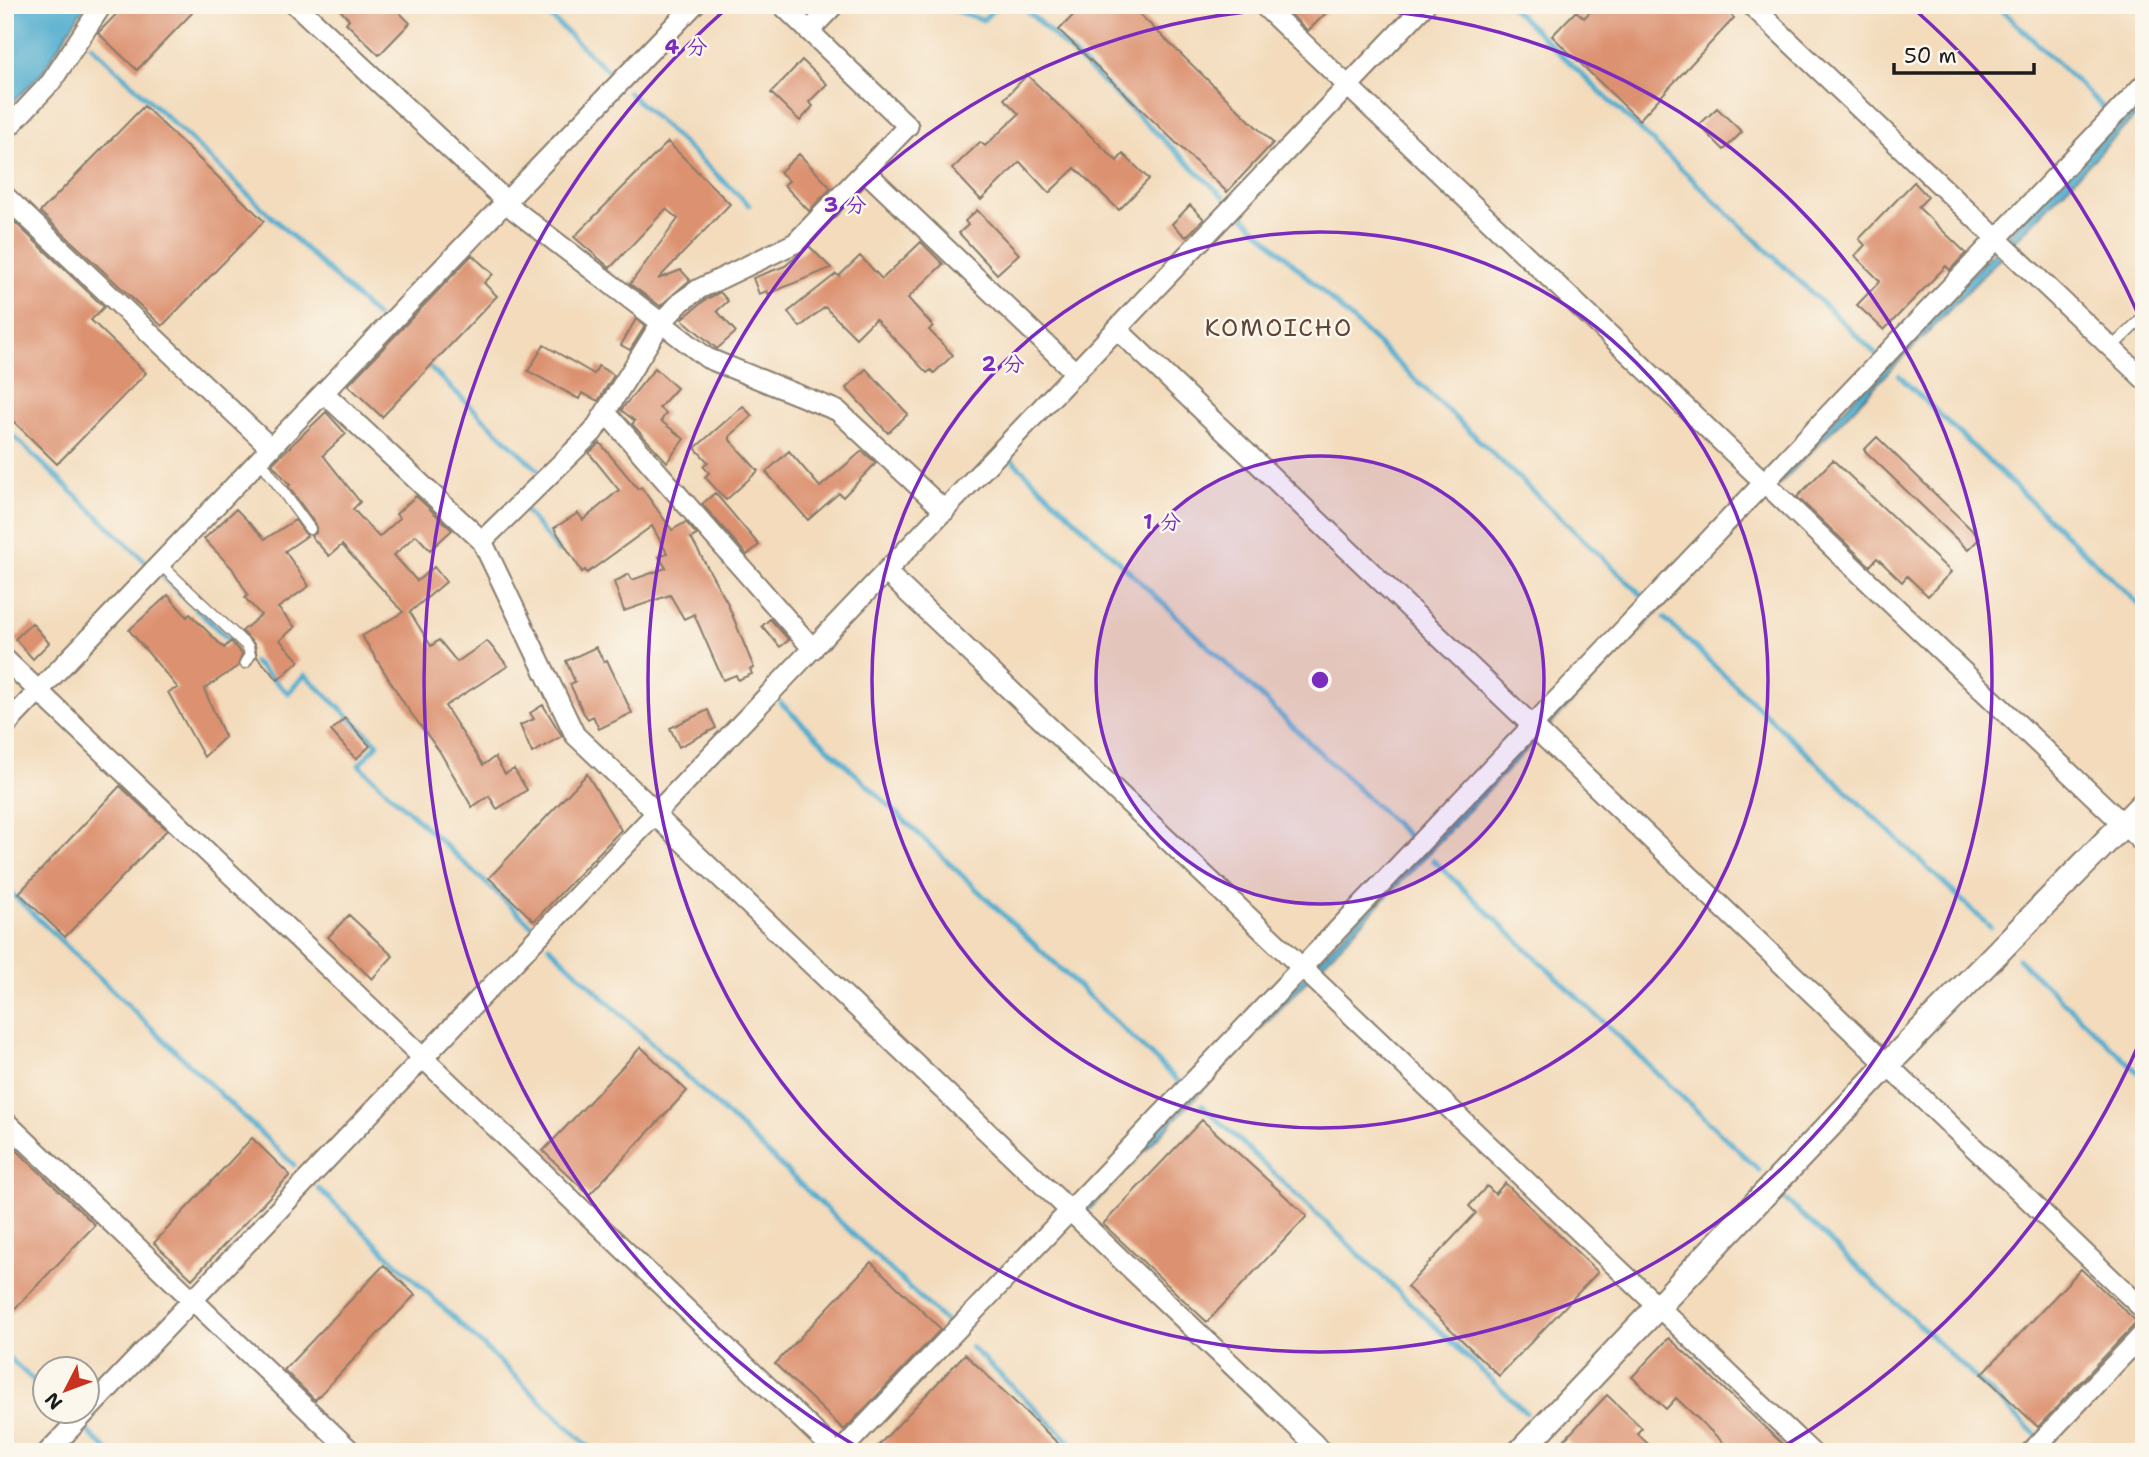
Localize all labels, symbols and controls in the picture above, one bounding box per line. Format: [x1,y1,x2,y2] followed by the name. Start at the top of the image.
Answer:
[1894,32,2034,76] scale bar
[665,33,707,61] text: 4 分
[1904,42,1957,70] text: 50 m
[824,191,866,219] text: 3 分
[1205,312,1353,344] district label: KOMOICHO
[982,350,1024,378] text: 2 分
[1143,508,1181,536] text: 1 分
[1308,668,1332,692] centre of rings
[32,1356,102,1426] north arrow
[39,1387,68,1415] text: N

